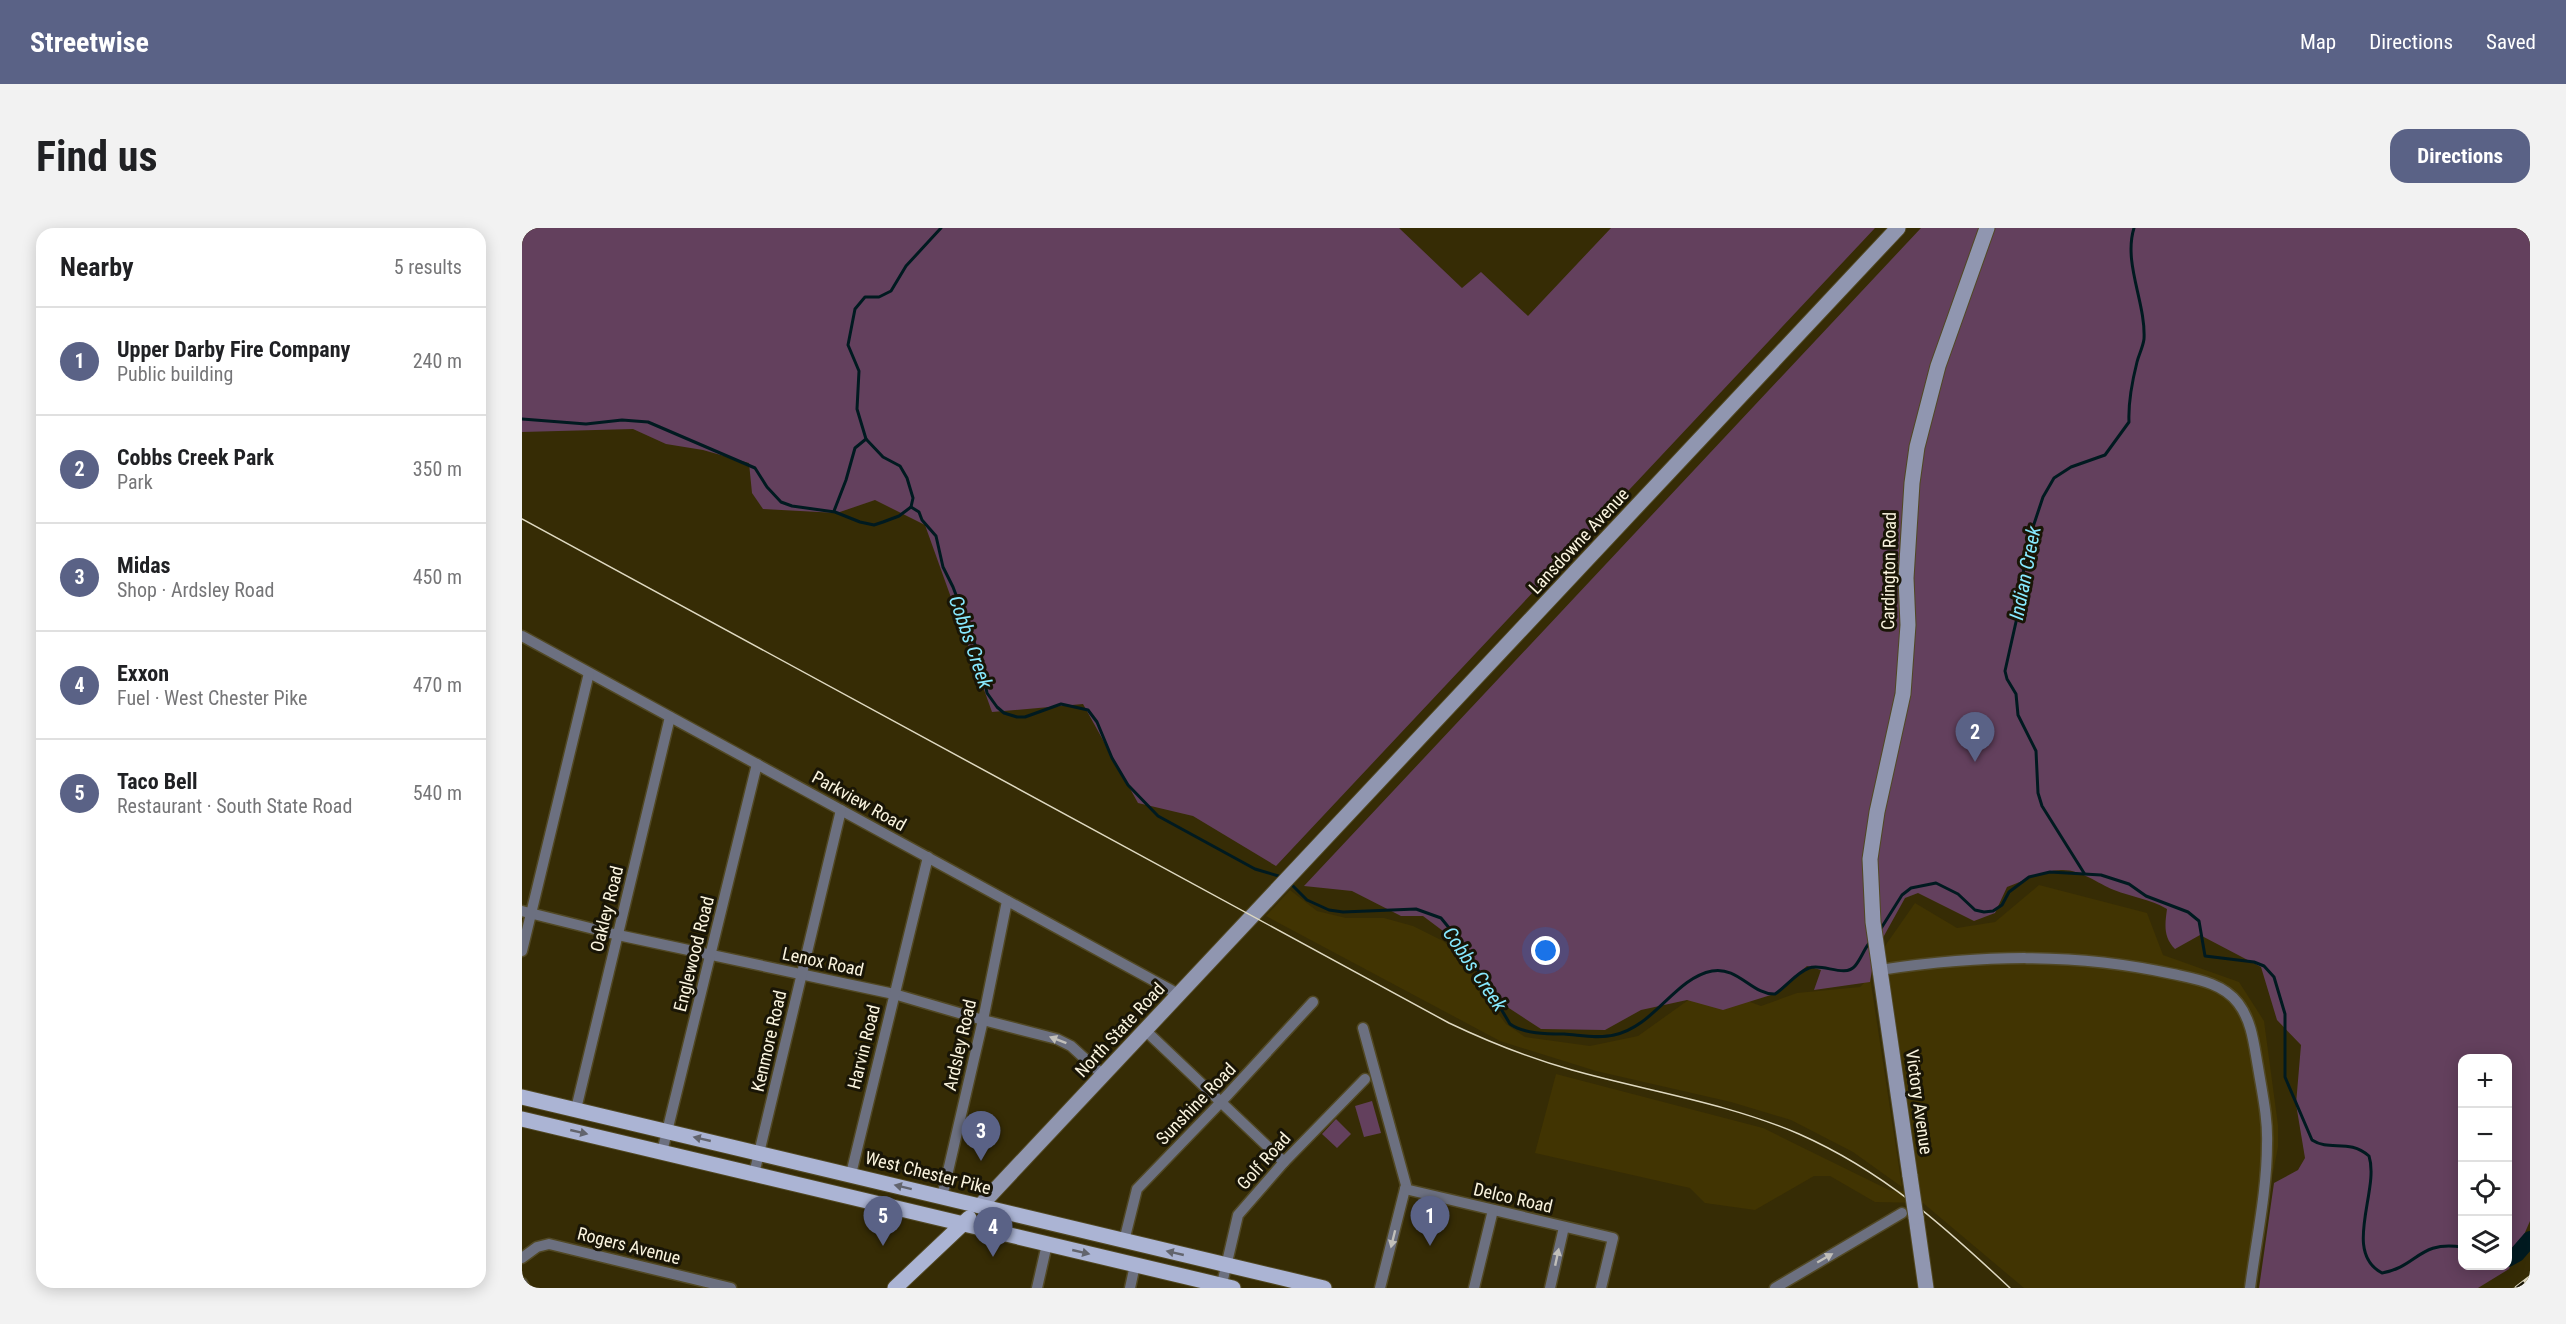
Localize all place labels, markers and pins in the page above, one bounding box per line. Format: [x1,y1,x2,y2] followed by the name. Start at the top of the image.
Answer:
[1956,712,1994,762] pin: 2
[962,1112,1000,1161] pin: 3
[864,1196,902,1246] pin: 5
[1410,1196,1450,1246] pin: 1
[974,1208,1012,1257] pin: 4

